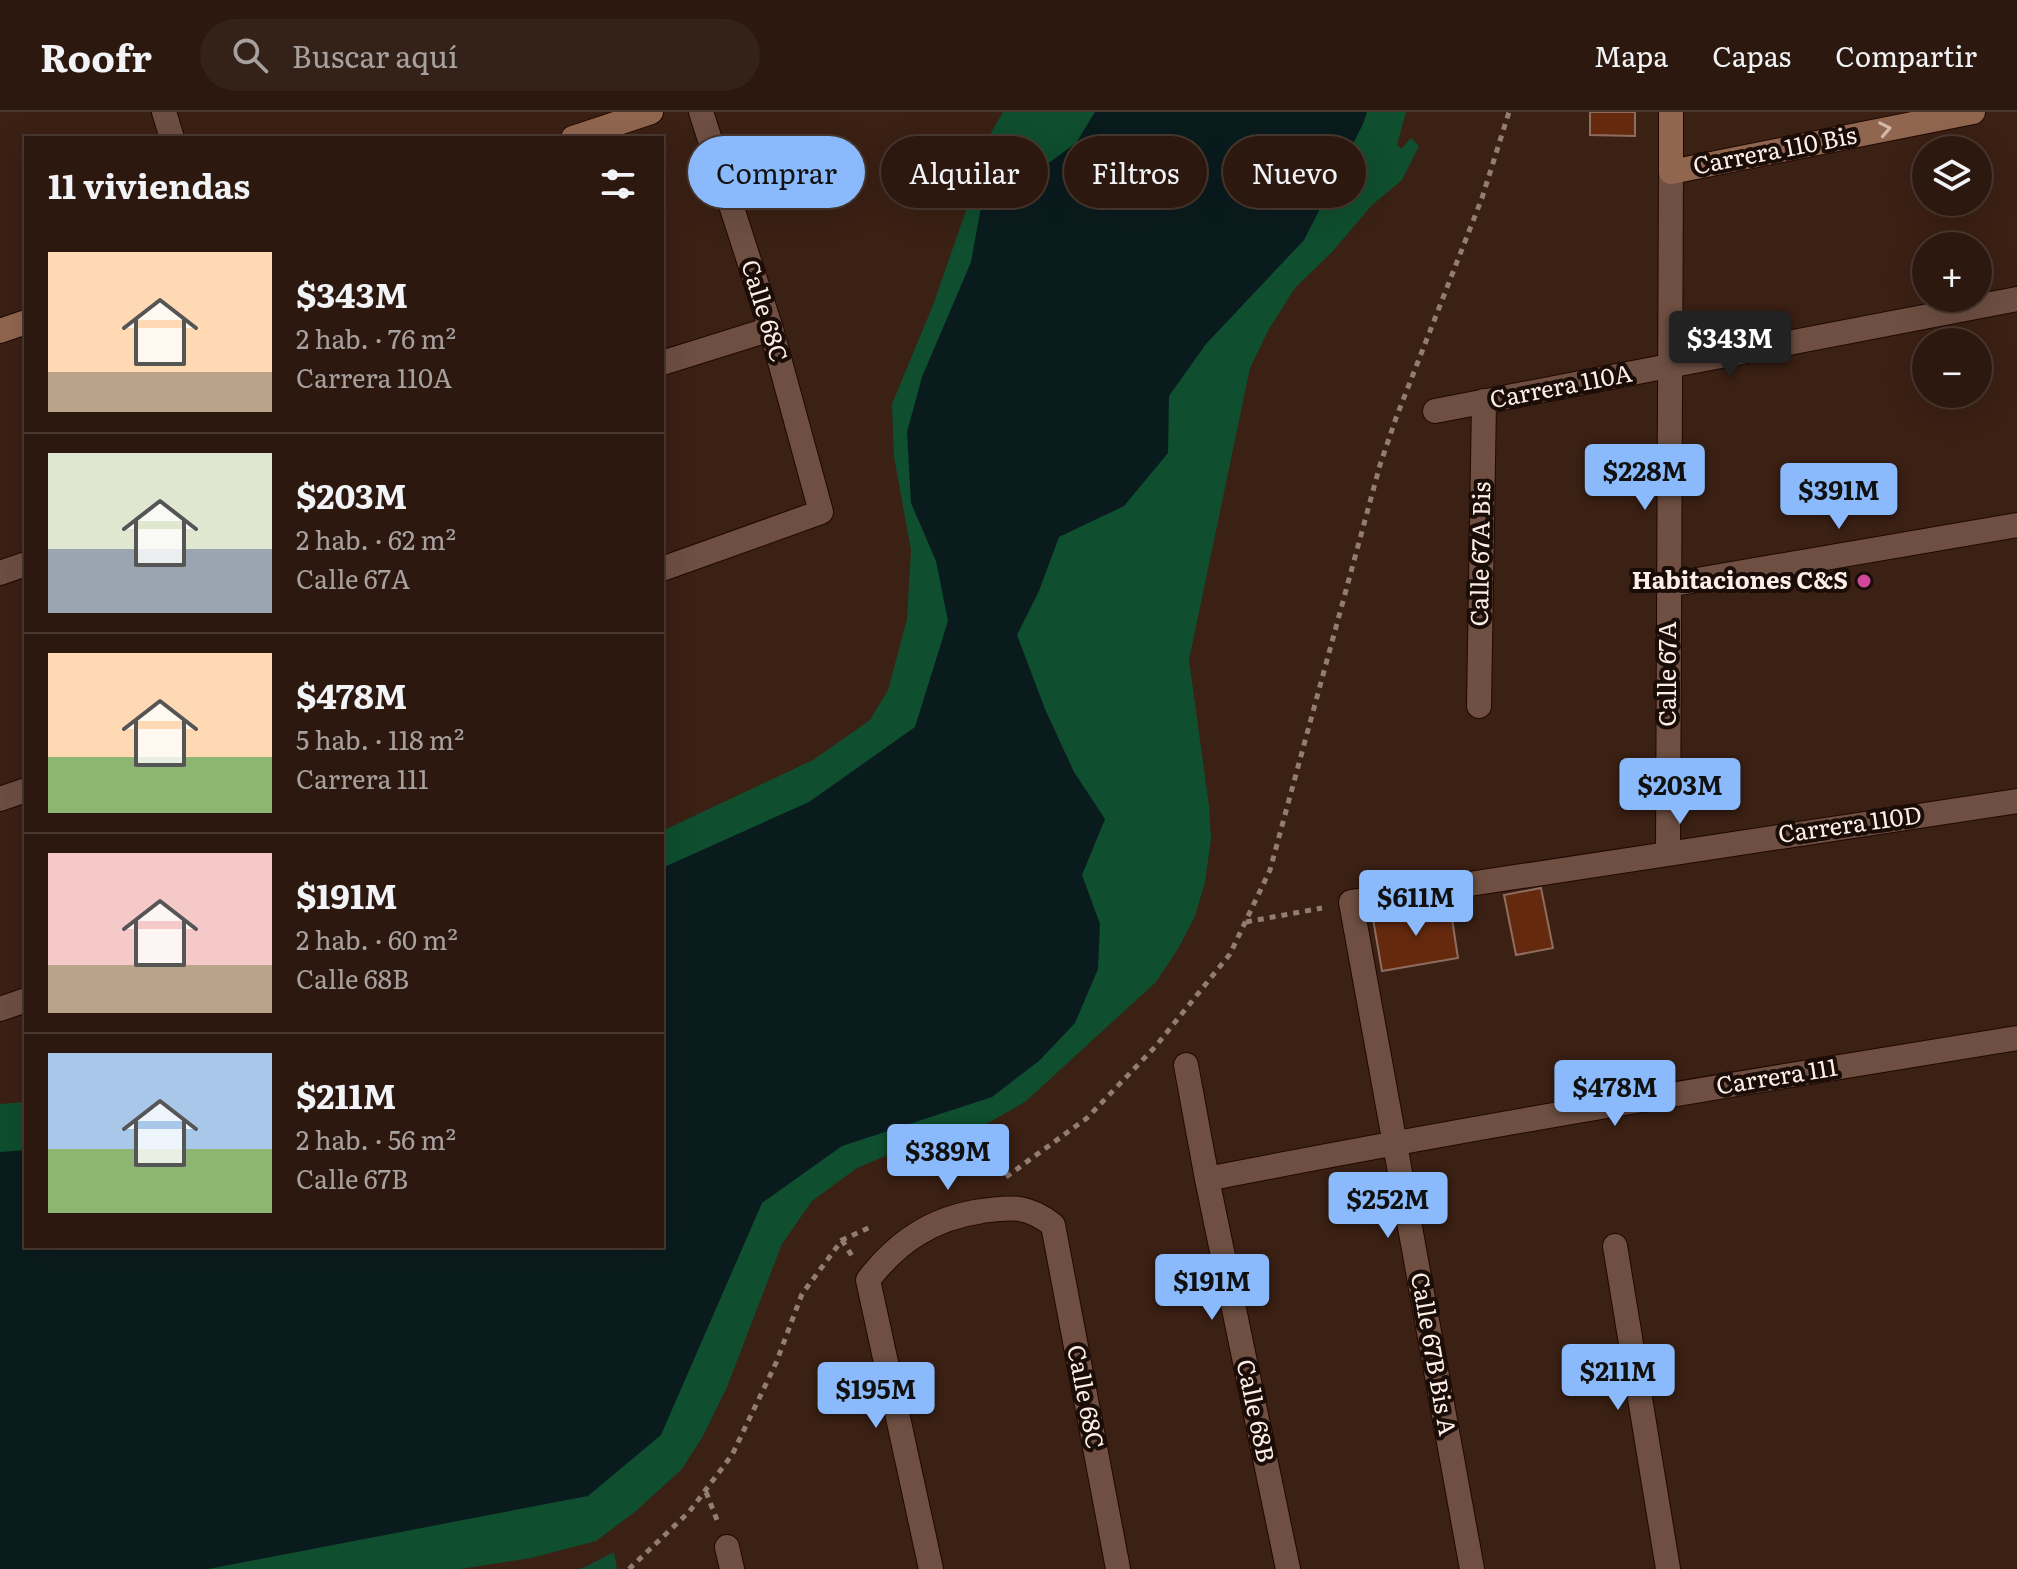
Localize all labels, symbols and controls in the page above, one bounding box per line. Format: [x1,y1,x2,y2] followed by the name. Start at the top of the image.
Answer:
[200,19,760,91] search box
[40,27,152,84] text: Roofr
[228,33,272,77] icon: search
[292,33,458,77] text: Buscar aquí
[1594,34,1668,76] text: Mapa
[1712,34,1791,76] text: Capas
[1835,34,1977,76] text: Compartir
[1690,116,1859,182] street label: Carrera 110 Bis
[1878,122,1891,139] one-way arrow
[688,136,865,208] chip: Comprar
[881,136,1048,208] chip: Alquilar
[1064,136,1207,208] chip: Filtros
[1223,136,1366,208] chip: Nuevo
[1912,136,1992,408] map controls
[1912,136,1992,216] button: layers
[48,159,250,209] text: 11 viviendas
[596,162,640,206] icon: filters
[1912,232,1992,312] button: +
[734,255,799,366] street label: Calle 68C
[296,268,408,318] text: $343M
[112,284,208,380] icon: home
[1674,311,1786,379] pin: $343M
[1687,317,1773,356] text: $343M
[296,318,456,357] text: 2 hab. · 76 m²
[1912,328,1992,408] button: −
[1486,354,1635,415] street label: Carrera 110A
[296,357,452,396] text: Carrera 110A
[1589,444,1701,512] pin: $228M
[1603,450,1687,489] text: $228M
[1783,463,1895,531] pin: $391M
[296,469,407,519] text: $203M
[1798,469,1880,508] text: $391M
[1460,481,1497,627] street label: Calle 67A Bis
[112,485,208,581] icon: home
[296,519,456,558] text: 2 hab. · 62 m²
[296,558,410,597] text: Calle 67A
[1632,561,1848,596] place label: Habitaciones C&S
[1855,572,1873,590] marker: Habitaciones C&S
[1648,621,1683,727] street label: Calle 67A
[296,669,407,719] text: $478M
[112,685,208,781] icon: home
[296,719,464,758] text: 5 hab. · 118 m²
[296,758,429,797] text: Carrera 111
[1624,758,1736,826] pin: $203M
[1637,764,1723,803] text: $203M
[1776,795,1924,850] street label: Carrera 110D
[296,869,398,919] text: $191M
[1360,870,1472,938] pin: $611M
[1377,876,1455,915] text: $611M
[112,885,208,981] icon: home
[296,919,458,958] text: 2 hab. · 60 m²
[296,958,409,997] text: Calle 68B
[1713,1048,1840,1101] street label: Carrera 111
[1559,1060,1671,1128] pin: $478M
[1572,1066,1658,1105] text: $478M
[296,1069,396,1119] text: $211M
[112,1085,208,1181] icon: home
[296,1119,456,1158] text: 2 hab. · 56 m²
[892,1124,1004,1192] pin: $389M
[905,1130,991,1169] text: $389M
[296,1158,408,1197] text: Calle 67B
[1332,1172,1444,1240] pin: $252M
[1347,1178,1429,1217] text: $252M
[1156,1254,1268,1322] pin: $191M
[1173,1260,1251,1299] text: $191M
[1404,1269,1467,1438] street label: Calle 67B Bis A
[1060,1341,1115,1452] street label: Calle 68C
[1562,1344,1674,1412] pin: $211M
[1580,1350,1656,1389] text: $211M
[1229,1356,1285,1465] street label: Calle 68B
[820,1362,932,1430] pin: $195M
[836,1368,916,1407] text: $195M

